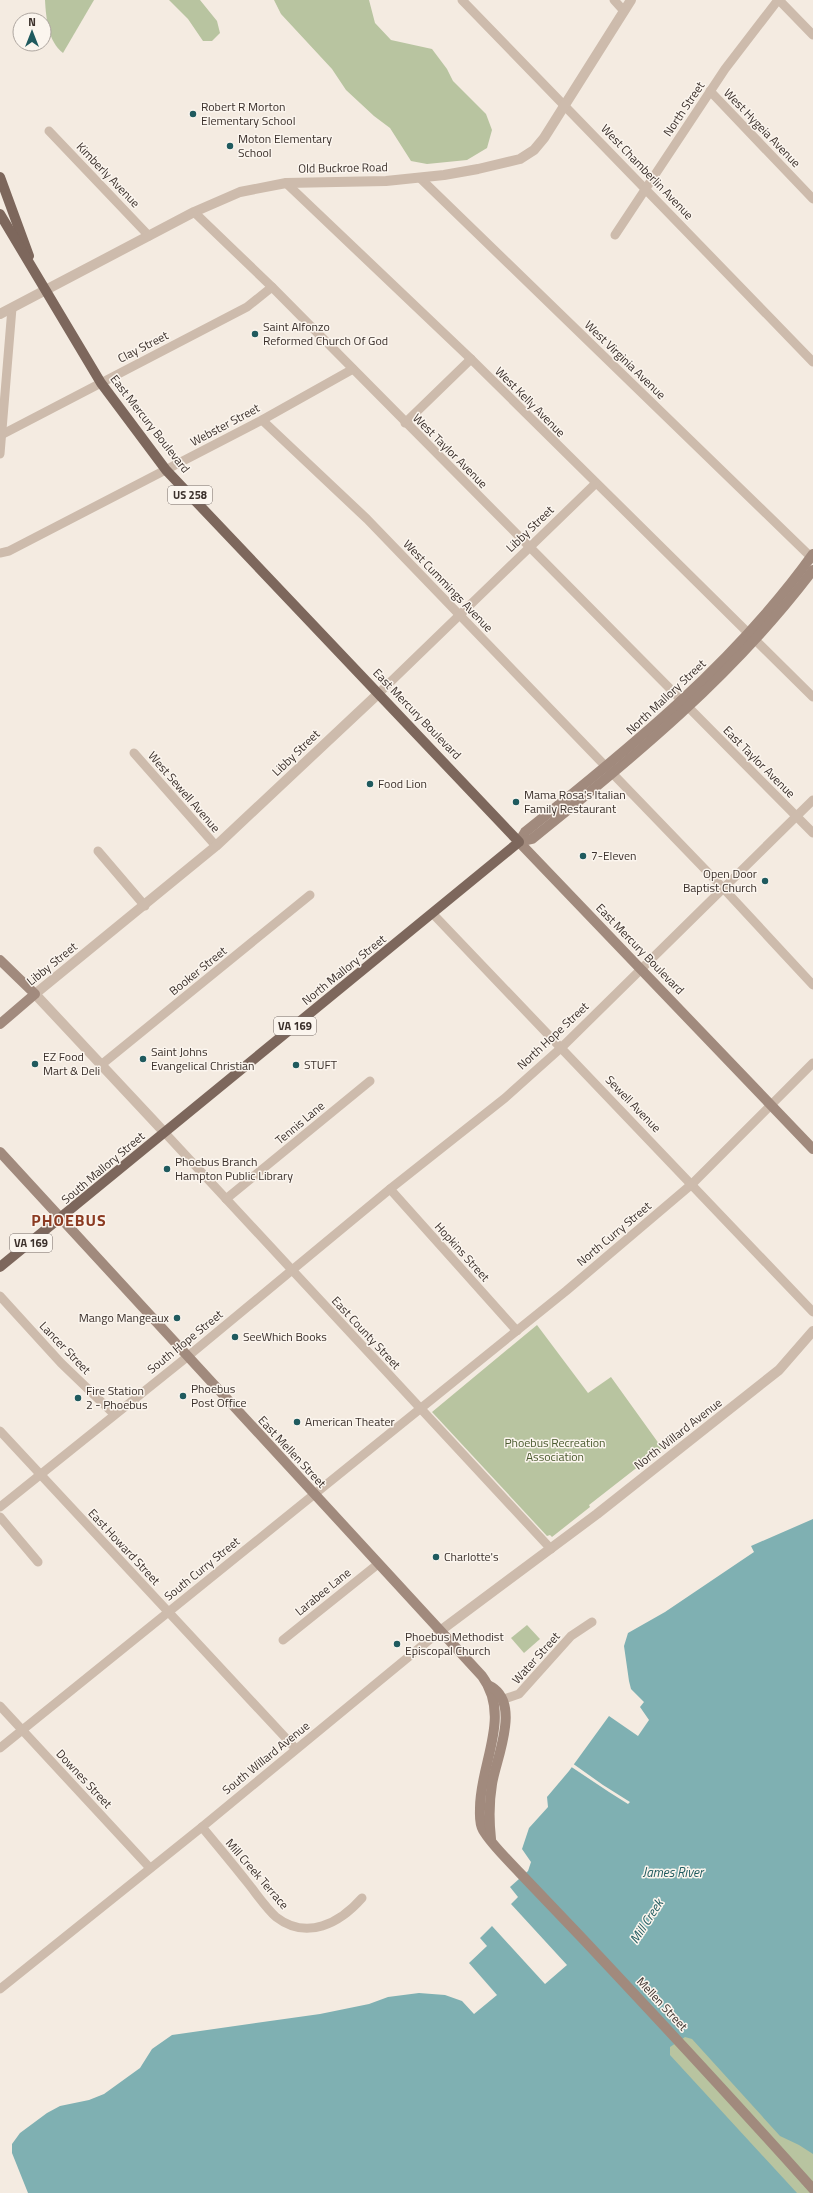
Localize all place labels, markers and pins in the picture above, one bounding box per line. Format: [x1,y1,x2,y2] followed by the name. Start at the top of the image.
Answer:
[201,97,295,130] place label: Robert R Morton Elementary School
[188,109,198,119] marker: Robert R Morton Elementary School
[238,129,332,162] place label: Moton Elementary School
[225,141,235,151] marker: Moton Elementary School
[263,317,388,350] place label: Saint Alfonzo Reformed Church Of God
[250,329,260,339] marker: Saint Alfonzo Reformed Church Of God
[378,774,427,793] place label: Food Lion
[365,779,375,789] marker: Food Lion
[524,785,626,818] place label: Mama Rosa's Italian Family Restaurant
[511,797,521,807] marker: Mama Rosa's Italian Family Restaurant
[591,846,637,865] place label: 7-Eleven
[578,851,588,861] marker: 7-Eleven
[683,864,757,897] place label: Open Door Baptist Church
[760,876,770,886] marker: Open Door Baptist Church
[151,1042,255,1075] place label: Saint Johns Evangelical Christian
[43,1047,100,1080] place label: EZ Food Mart & Deli
[138,1054,148,1064] marker: Saint Johns Evangelical Christian
[304,1055,338,1074] place label: STUFT
[30,1059,40,1069] marker: EZ Food Mart & Deli
[291,1060,301,1070] marker: STUFT
[175,1152,293,1185] place label: Phoebus Branch Hampton Public Library
[162,1164,172,1174] marker: Phoebus Branch Hampton Public Library
[79,1308,170,1327] place label: Mango Mangeaux
[172,1313,182,1323] marker: Mango Mangeaux
[243,1327,327,1346] place label: SeeWhich Books
[230,1332,240,1342] marker: SeeWhich Books
[191,1379,247,1412] place label: Phoebus Post Office
[86,1381,148,1414] place label: Fire Station 2 - Phoebus
[178,1391,188,1401] marker: Phoebus Post Office
[73,1393,83,1403] marker: Fire Station 2 - Phoebus
[305,1412,395,1431] place label: American Theater
[292,1417,302,1427] marker: American Theater
[444,1547,499,1566] place label: Charlotte's
[431,1552,441,1562] marker: Charlotte's
[405,1627,504,1660] place label: Phoebus Methodist Episcopal Church
[392,1639,402,1649] marker: Phoebus Methodist Episcopal Church

